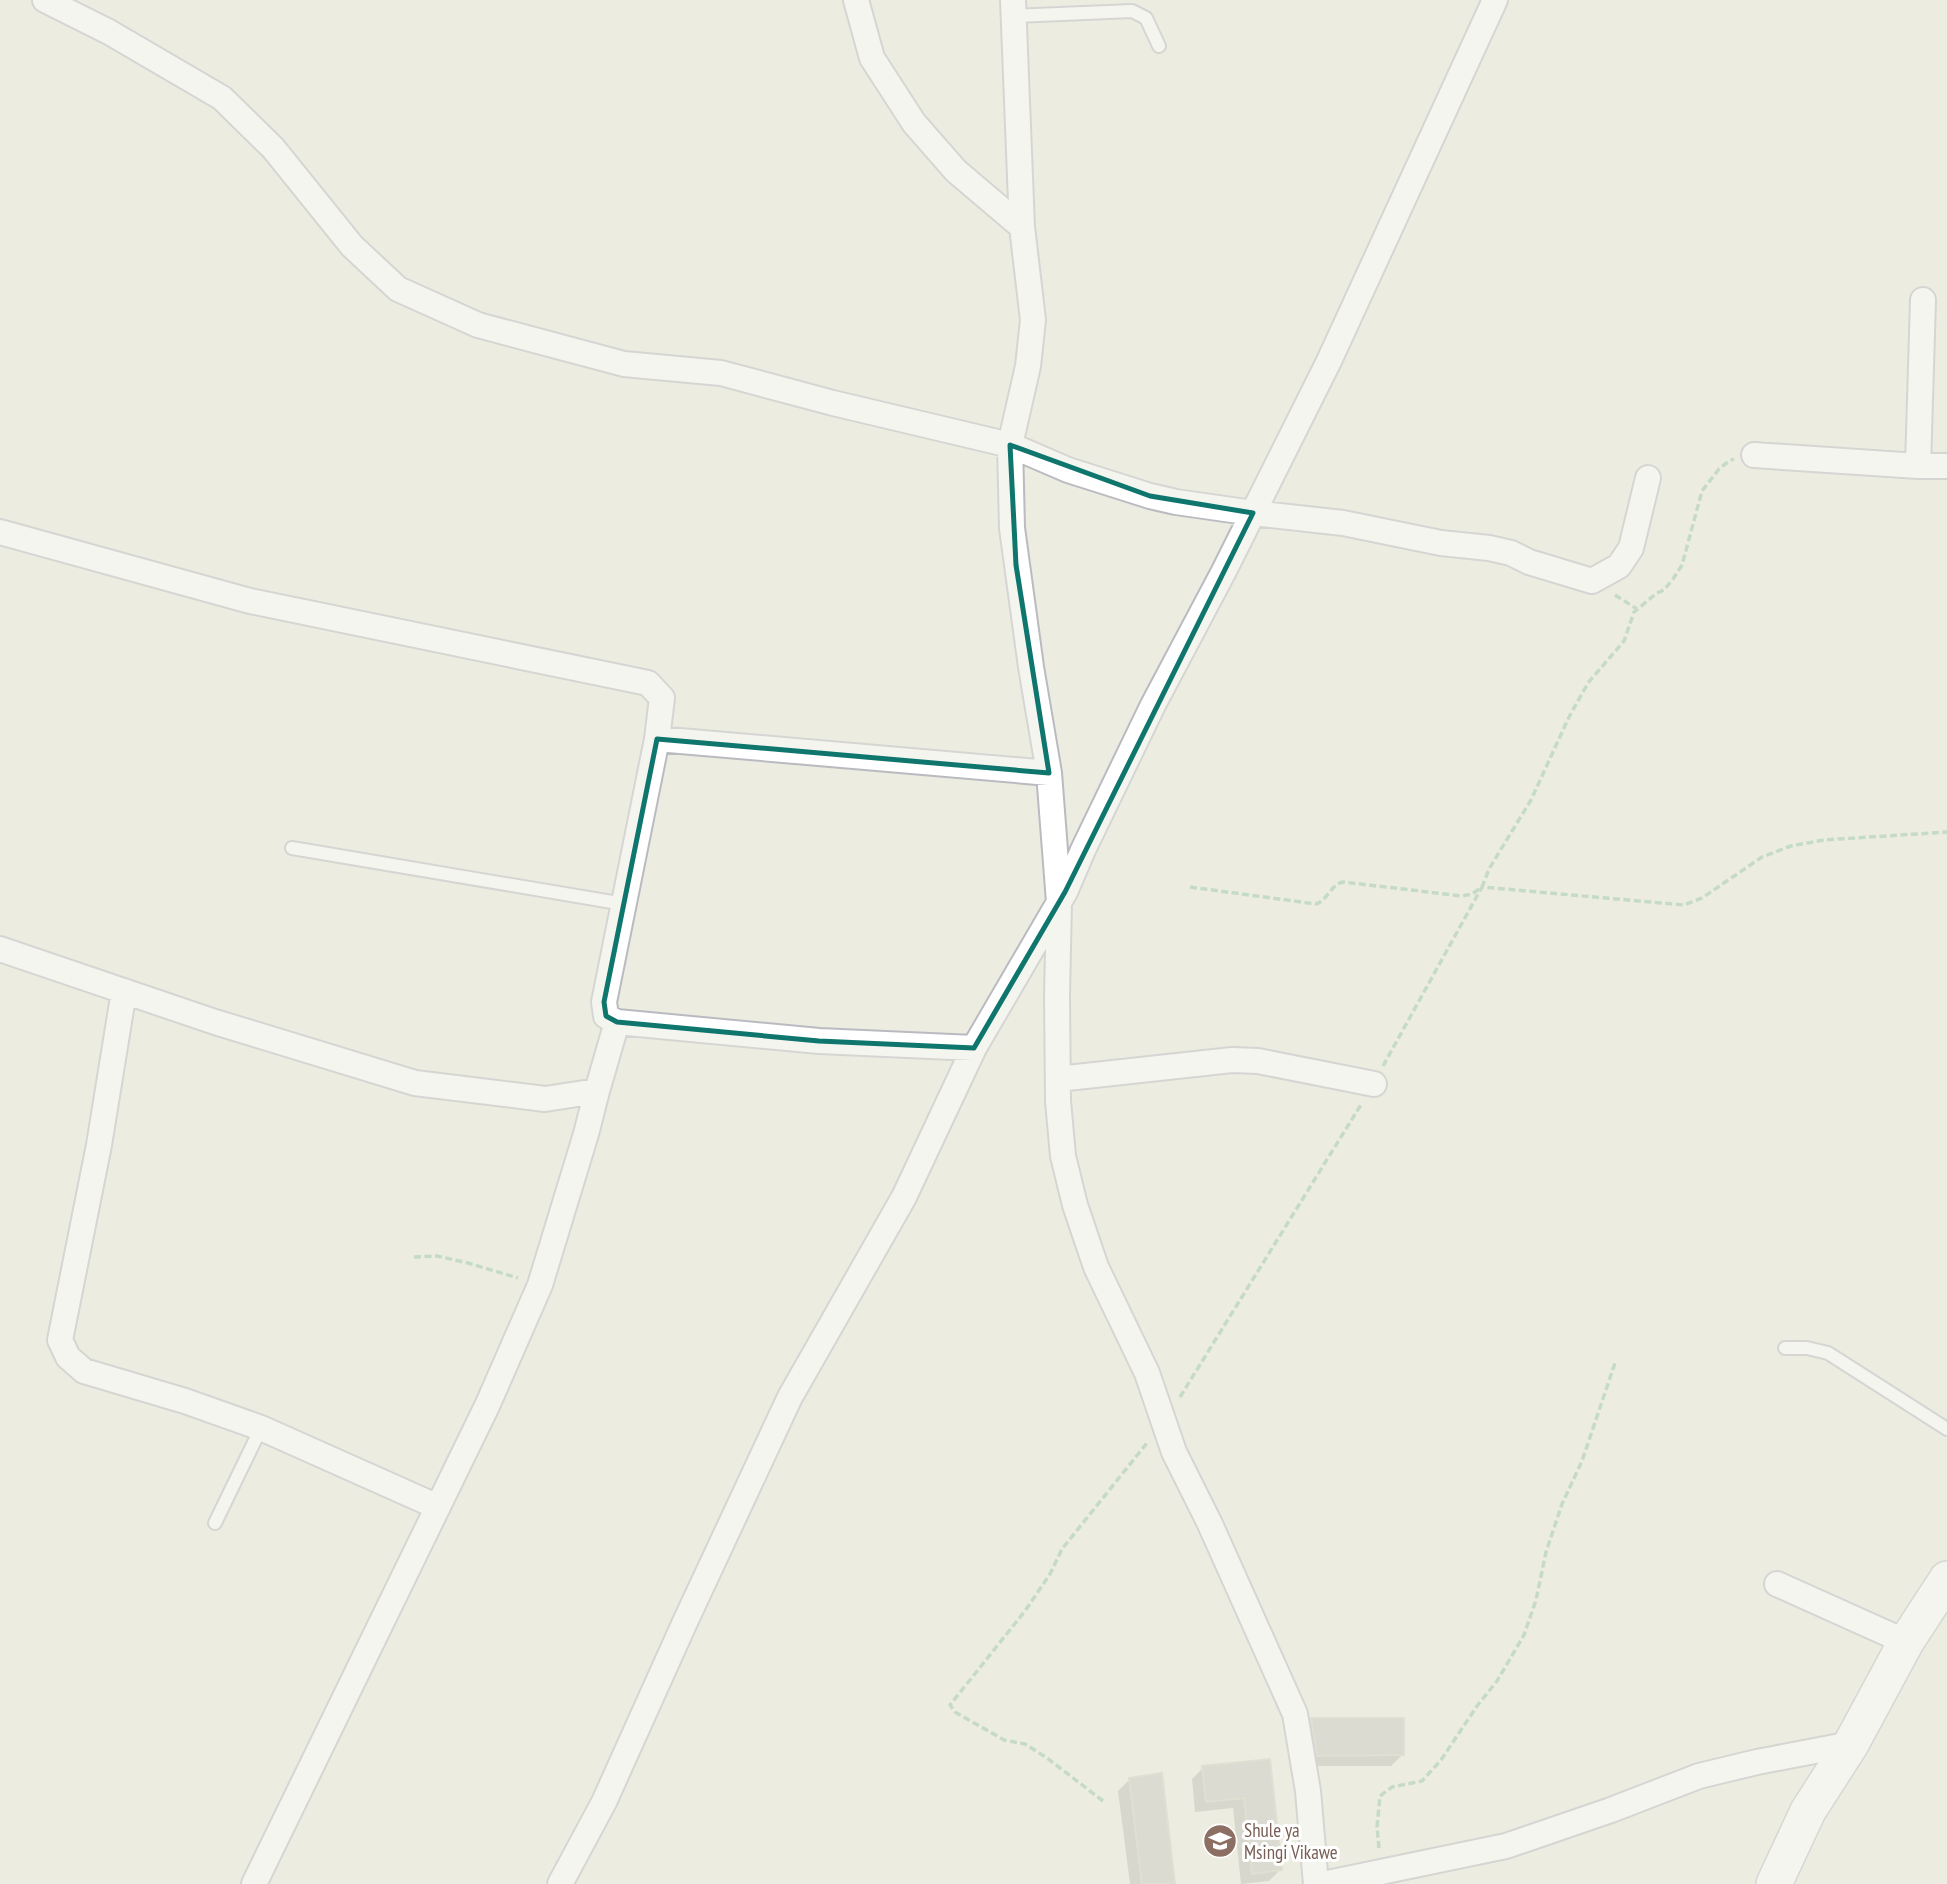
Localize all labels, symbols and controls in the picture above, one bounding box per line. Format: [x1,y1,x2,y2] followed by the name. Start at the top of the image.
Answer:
[1244,1818,1338,1864] place label: Shule ya Msingi Vikawe
[1201,1822,1239,1860] school or university icon: Shule ya Msingi Vikawe

